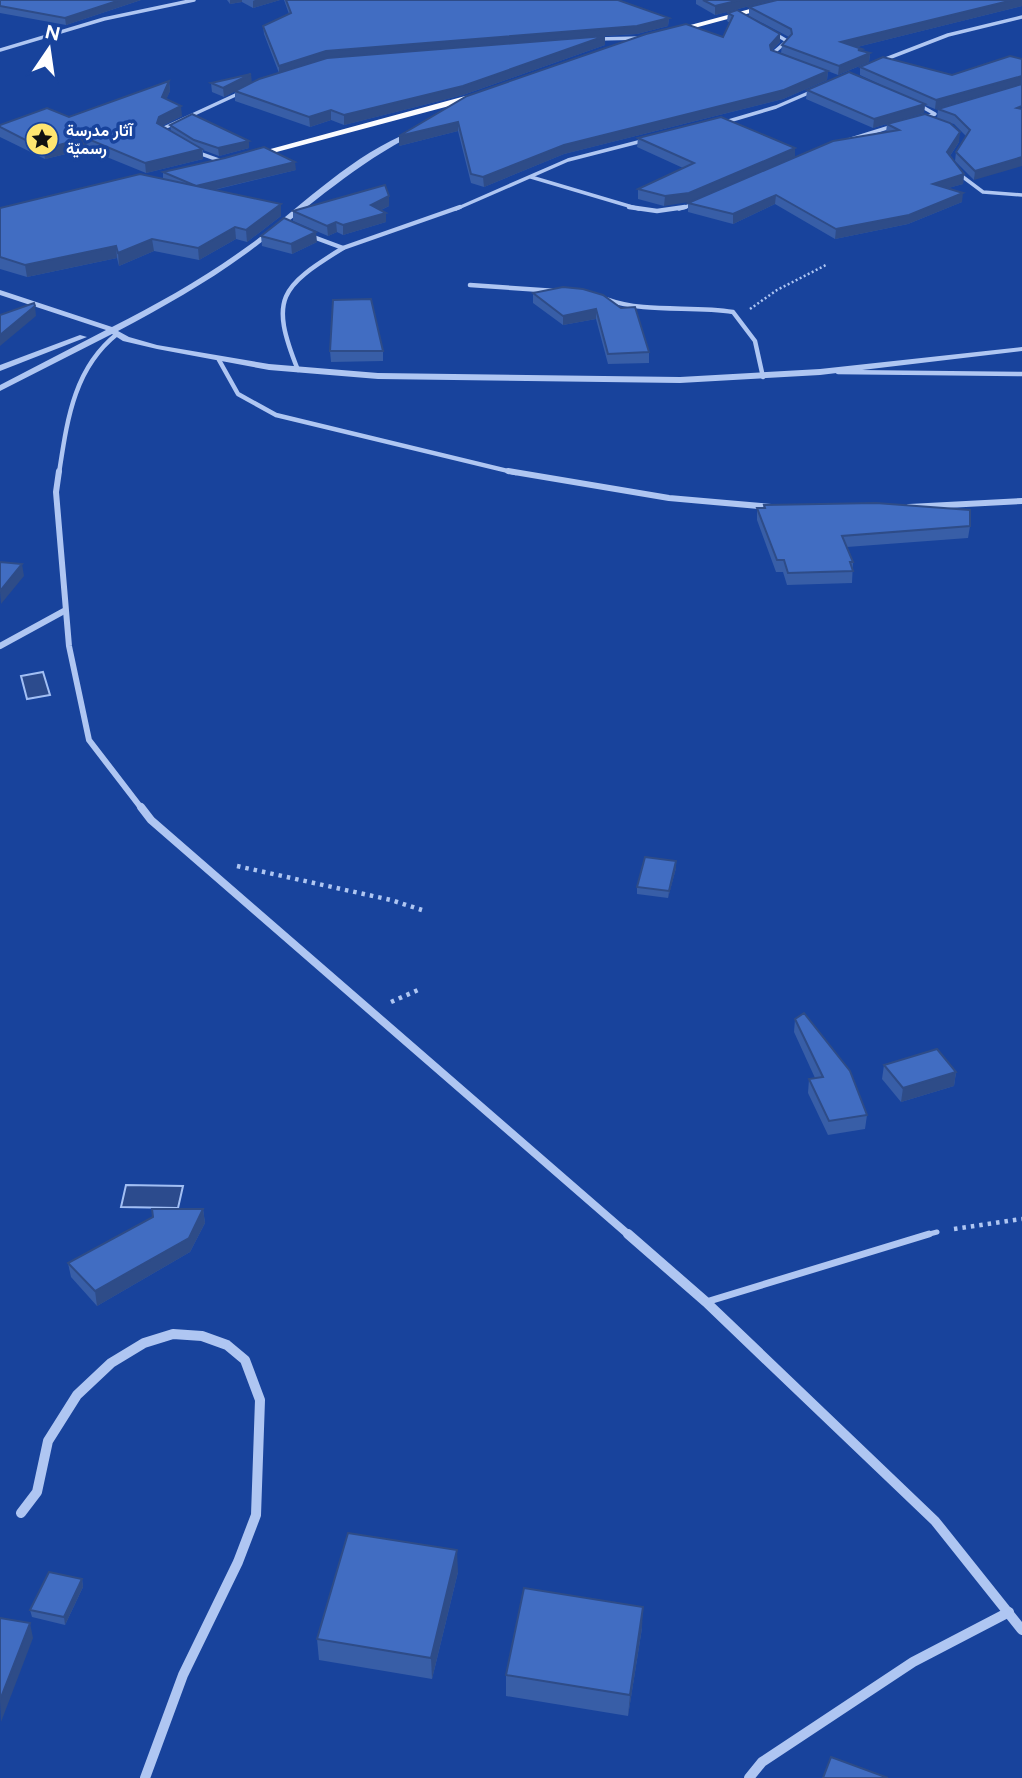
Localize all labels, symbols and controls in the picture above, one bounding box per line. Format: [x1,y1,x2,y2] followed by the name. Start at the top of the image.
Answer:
[14,14,84,84] north arrow
[43,20,62,46] text: N
[23,120,61,158] place icon: آثار مدرسة رسميّة
[66,121,135,159] place label: آثار مدرسة رسميّة

